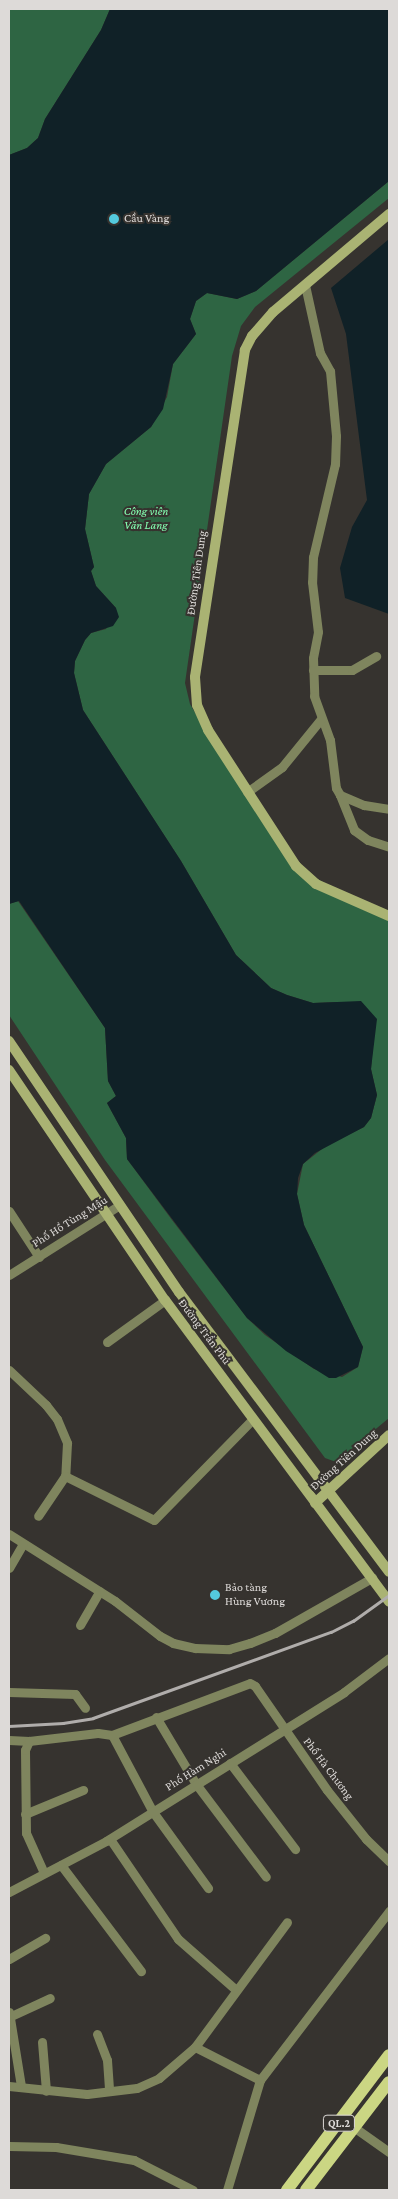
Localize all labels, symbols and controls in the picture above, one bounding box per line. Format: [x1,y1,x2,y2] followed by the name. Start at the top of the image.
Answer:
[124,212,169,226] place label: Cầu Vàng
[108,213,120,225] marker: Cầu Vàng
[124,505,168,533] park label: Công viên Văn Lang
[184,530,210,616] street label: Đường Tiên Dung
[30,1193,110,1251] street label: Phố Hồ Tùng Mậu
[175,1296,233,1368] street label: Đường Trần Phú
[308,1426,380,1494] street label: Đường Tiên Dung
[225,1581,285,1609] place label: Bảo tàng Hùng Vương
[209,1589,221,1601] marker: Bảo tàng Hùng Vương
[300,1735,356,1803] street label: Phố Hà Chương
[163,1746,229,1794] street label: Phố Hàm Nghi
[323,2114,355,2132] road number: QL.2

